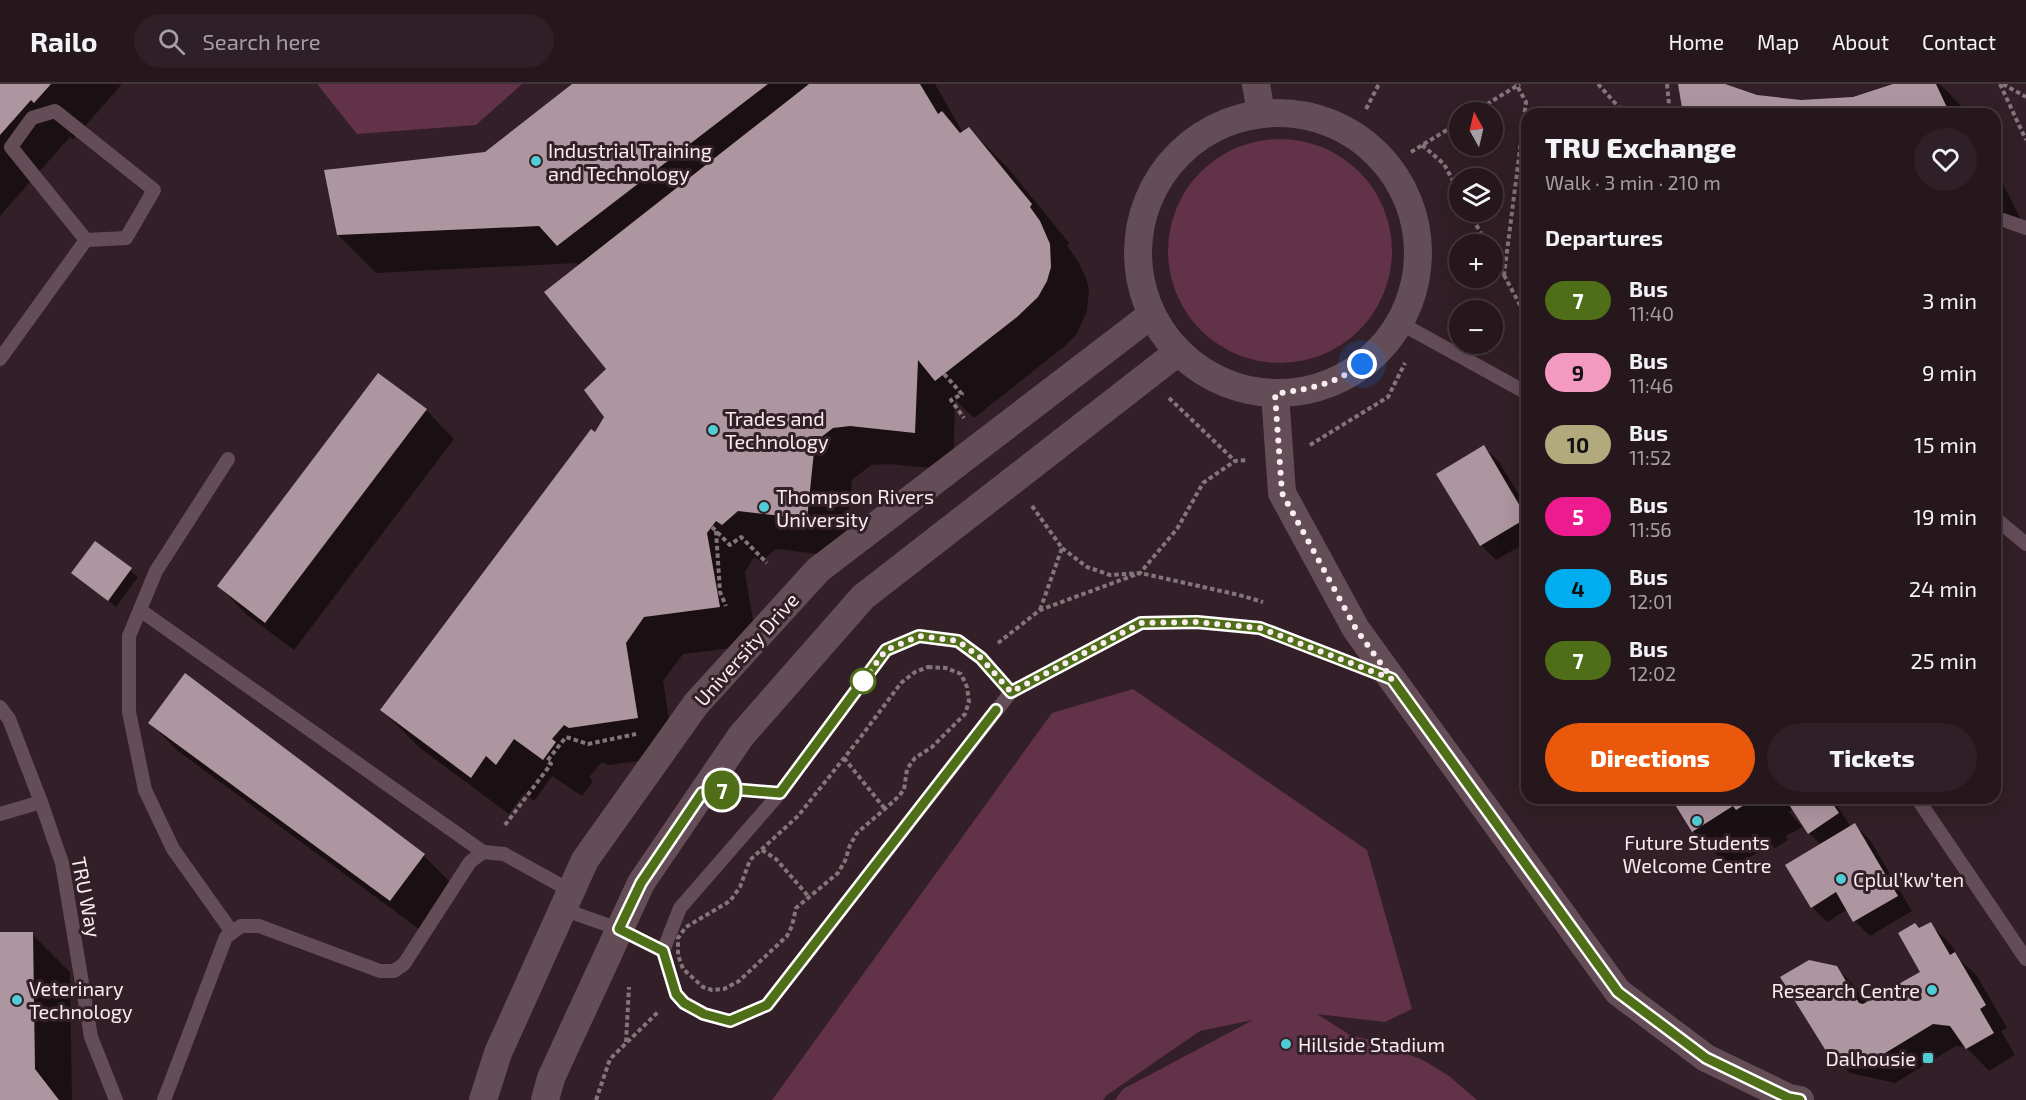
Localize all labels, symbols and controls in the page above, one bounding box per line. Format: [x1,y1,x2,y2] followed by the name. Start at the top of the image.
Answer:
[134,14,554,68] search box
[30,24,98,58] text: Railo
[155,25,188,58] icon: search
[203,28,321,54] text: Search here
[1668,29,1724,54] text: Home
[1757,29,1799,54] text: Map
[1832,29,1889,54] text: About
[1922,29,1996,54] text: Contact
[1449,102,1503,156] north arrow
[1449,102,1503,354] map controls
[1914,128,1977,191] button: heart
[1545,130,1736,164] text: TRU Exchange
[548,138,712,185] place label: Industrial Training and Technology
[529,154,543,168] marker: Industrial Training and Technology
[1449,168,1503,222] button: layers
[1545,170,1721,194] text: Walk · 3 min · 210 m
[1545,224,1663,250] text: Departures
[1449,234,1503,288] button: +
[1629,275,1668,301] text: Bus
[1922,287,1977,313] text: 3 min
[1572,288,1584,313] text: 7
[1449,300,1503,354] button: −
[1629,301,1674,325] text: 11:40
[1629,347,1668,373] text: Bus
[1347,349,1377,379] your location
[1922,359,1977,385] text: 9 min
[1572,360,1584,385] text: 9
[1629,373,1673,397] text: 11:46
[725,406,829,453] place label: Trades and Technology
[1629,419,1668,445] text: Bus
[706,423,720,437] marker: Trades and Technology
[1914,431,1977,457] text: 15 min
[1567,432,1589,457] text: 10
[1629,445,1672,469] text: 11:52
[776,484,934,531] place label: Thompson Rivers University
[1629,491,1668,517] text: Bus
[757,500,771,514] marker: Thompson Rivers University
[1913,503,1977,529] text: 19 min
[1572,504,1584,529] text: 5
[1629,517,1672,541] text: 11:56
[1629,563,1668,589] text: Bus
[1909,575,1977,601] text: 24 min
[1571,576,1585,601] text: 4
[689,587,803,711] street label: University Drive
[1629,589,1673,613] text: 12:01
[1629,635,1668,661] text: Bus
[1910,647,1977,673] text: 25 min
[1572,648,1584,673] text: 7
[1629,661,1676,685] text: 12:02
[850,668,876,694] unlabelled marker
[1545,723,1755,792] button: Directions
[1767,723,1977,792] button: Tickets
[702,770,742,810] line badge: 7
[716,778,728,803] text: 7
[1690,814,1704,828] marker: Future Students Welcome Centre
[1623,830,1771,877] place label: Future Students Welcome Centre
[67,855,107,940] street label: TRU Way
[1853,867,1964,891] place label: Cplul’kw’ten
[1834,872,1848,886] marker: Cplul’kw’ten
[29,976,133,1023] place label: Veterinary Technology
[1772,978,1920,1002] place label: Research Centre
[1925,983,1939,997] marker: Research Centre
[10,993,24,1007] marker: Veterinary Technology
[1298,1032,1445,1056] place label: Hillside Stadium
[1279,1037,1293,1051] marker: Hillside Stadium
[1826,1046,1916,1070] place label: Dalhousie
[1921,1051,1935,1065] marker: Dalhousie

